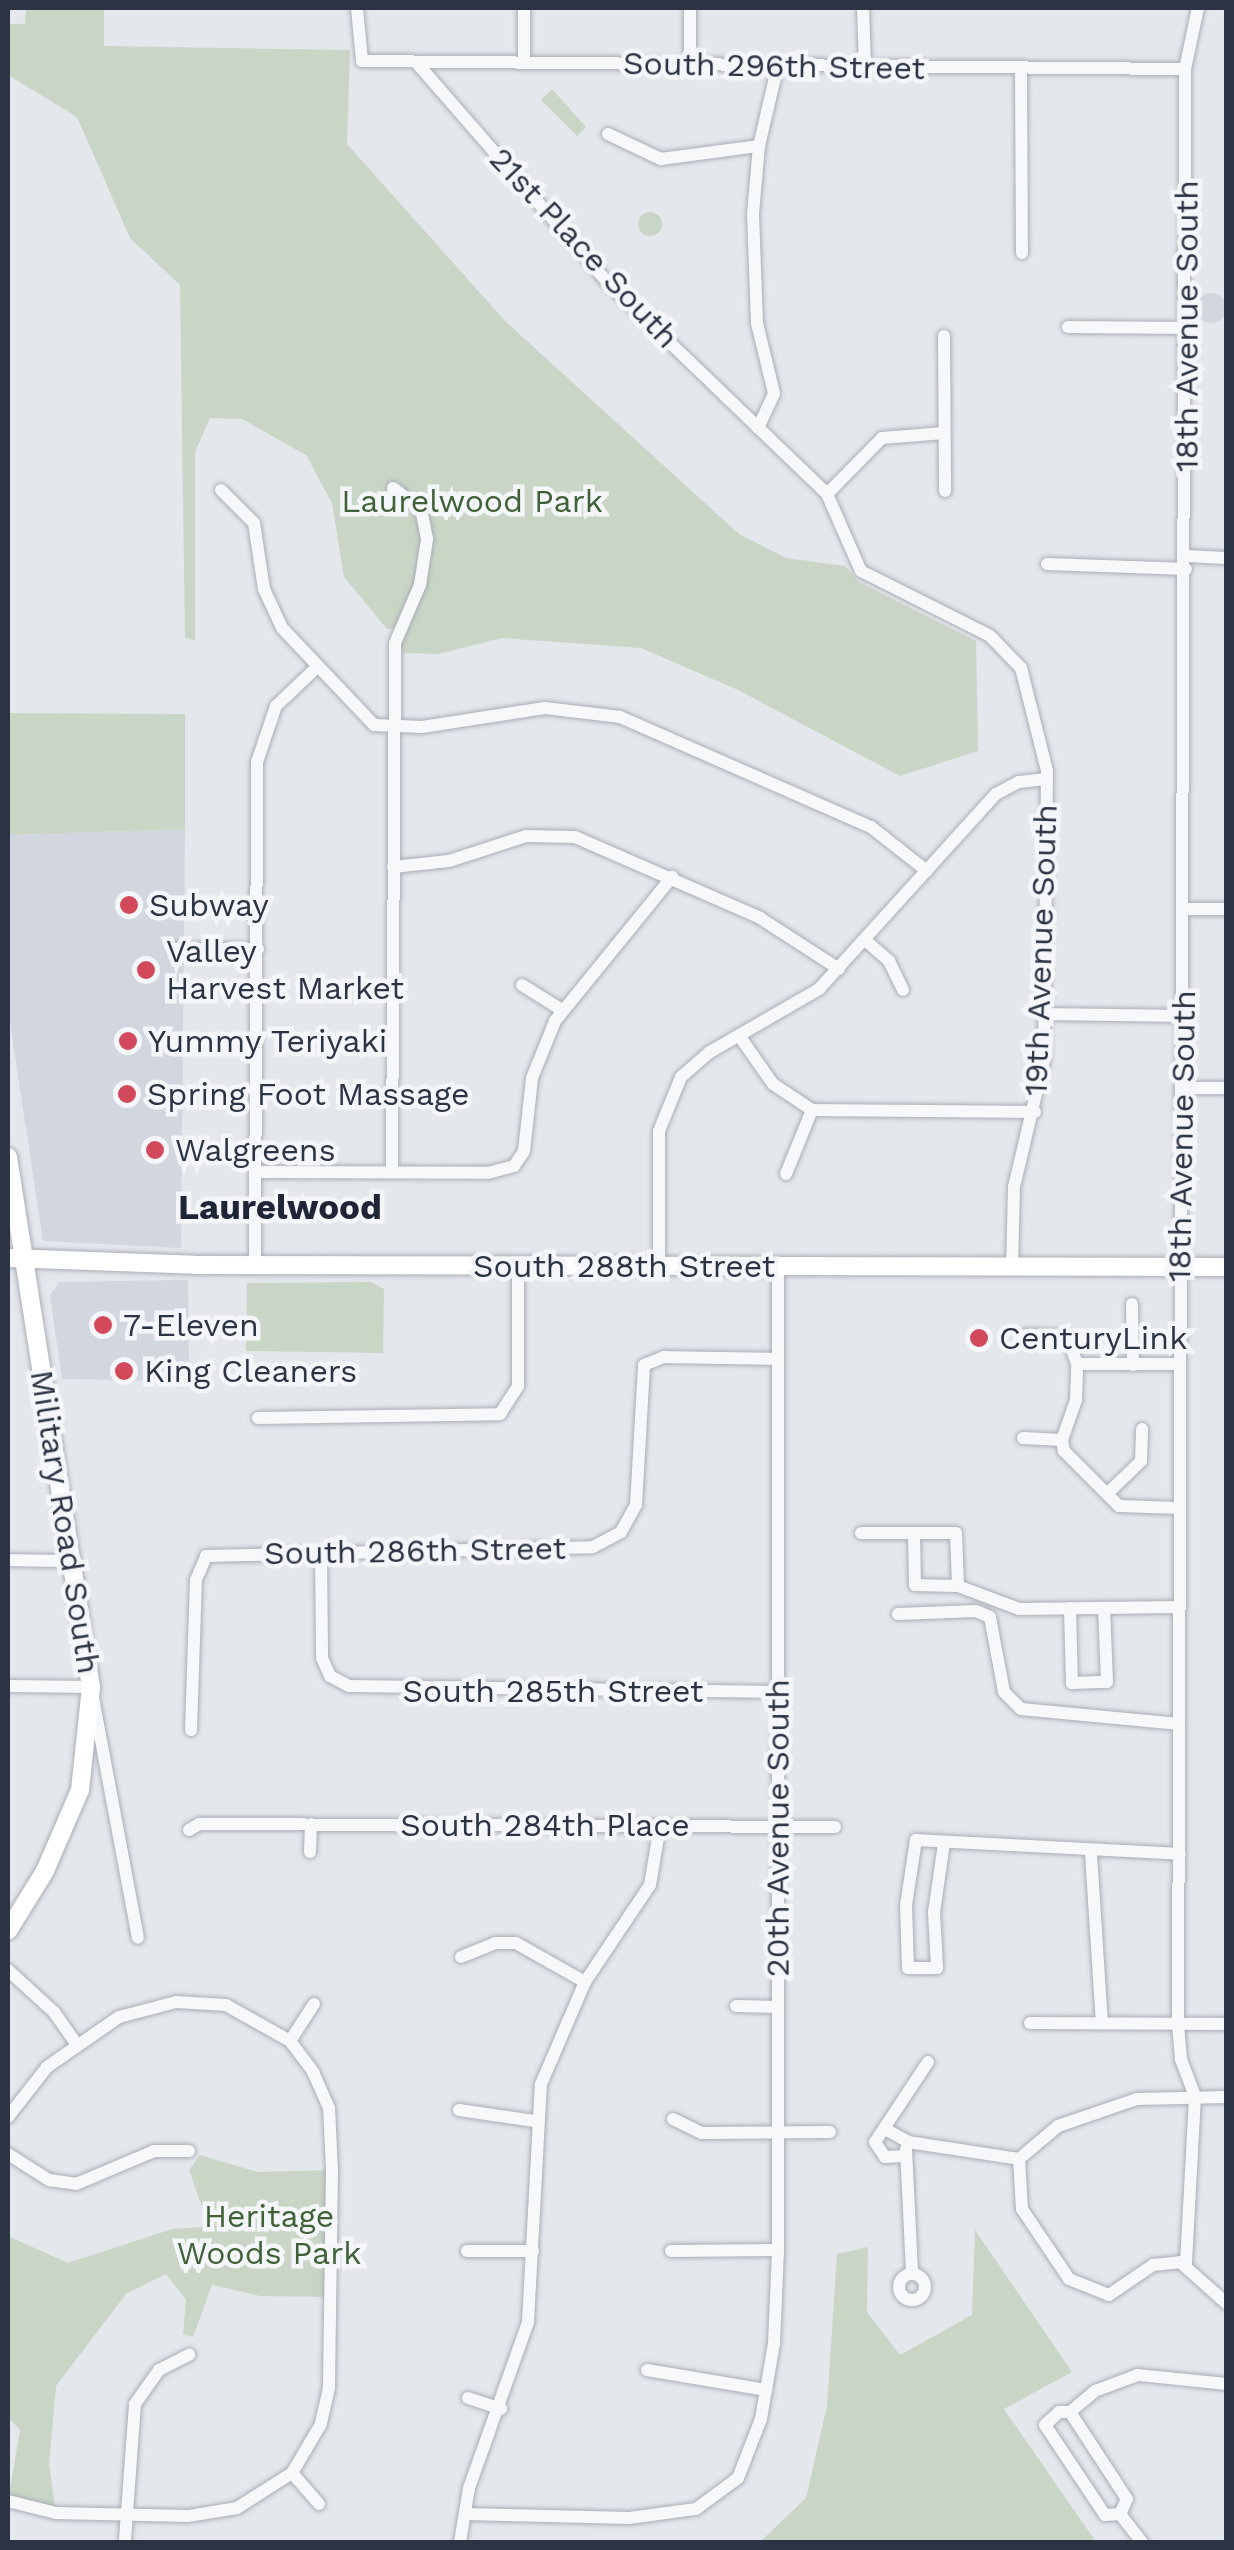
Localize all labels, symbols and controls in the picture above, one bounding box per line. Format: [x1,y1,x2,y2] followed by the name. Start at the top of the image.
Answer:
[623,44,925,88] street label: South 296th Street
[481,140,687,356] street label: 21st Place South
[1168,179,1206,473] street label: 18th Avenue South
[341,482,603,520] park label: Laurelwood Park
[1017,803,1065,1097] street label: 19th Avenue South
[149,886,269,924] place label: Subway
[118,894,140,916] marker: Subway
[166,933,404,1008] place label: Valley Harvest Market
[135,959,157,981] marker: Valley Harvest Market
[1160,989,1204,1283] street label: 18th Avenue South
[148,1022,389,1060] place label: Yummy Teriyaki
[117,1030,139,1052] marker: Yummy Teriyaki
[147,1075,469,1113] place label: Spring Foot Massage
[116,1083,138,1105] marker: Spring Foot Massage
[175,1131,336,1169] place label: Walgreens
[144,1139,166,1161] marker: Walgreens
[178,1186,382,1228] district label: Laurelwood
[473,1247,775,1285] street label: South 288th Street
[123,1306,259,1344] place label: 7-Eleven
[92,1314,114,1336] marker: 7-Eleven
[999,1319,1187,1357] place label: CenturyLink
[968,1327,990,1349] marker: CenturyLink
[144,1352,357,1390] place label: King Cleaners
[113,1360,135,1382] marker: King Cleaners
[22,1367,108,1677] street label: Military Road South
[264,1529,566,1573] street label: South 286th Street
[402,1672,704,1710] street label: South 285th Street
[759,1678,797,1978] street label: 20th Avenue South
[400,1806,690,1844] street label: South 284th Place
[177,2198,361,2273] park label: Heritage Woods Park

